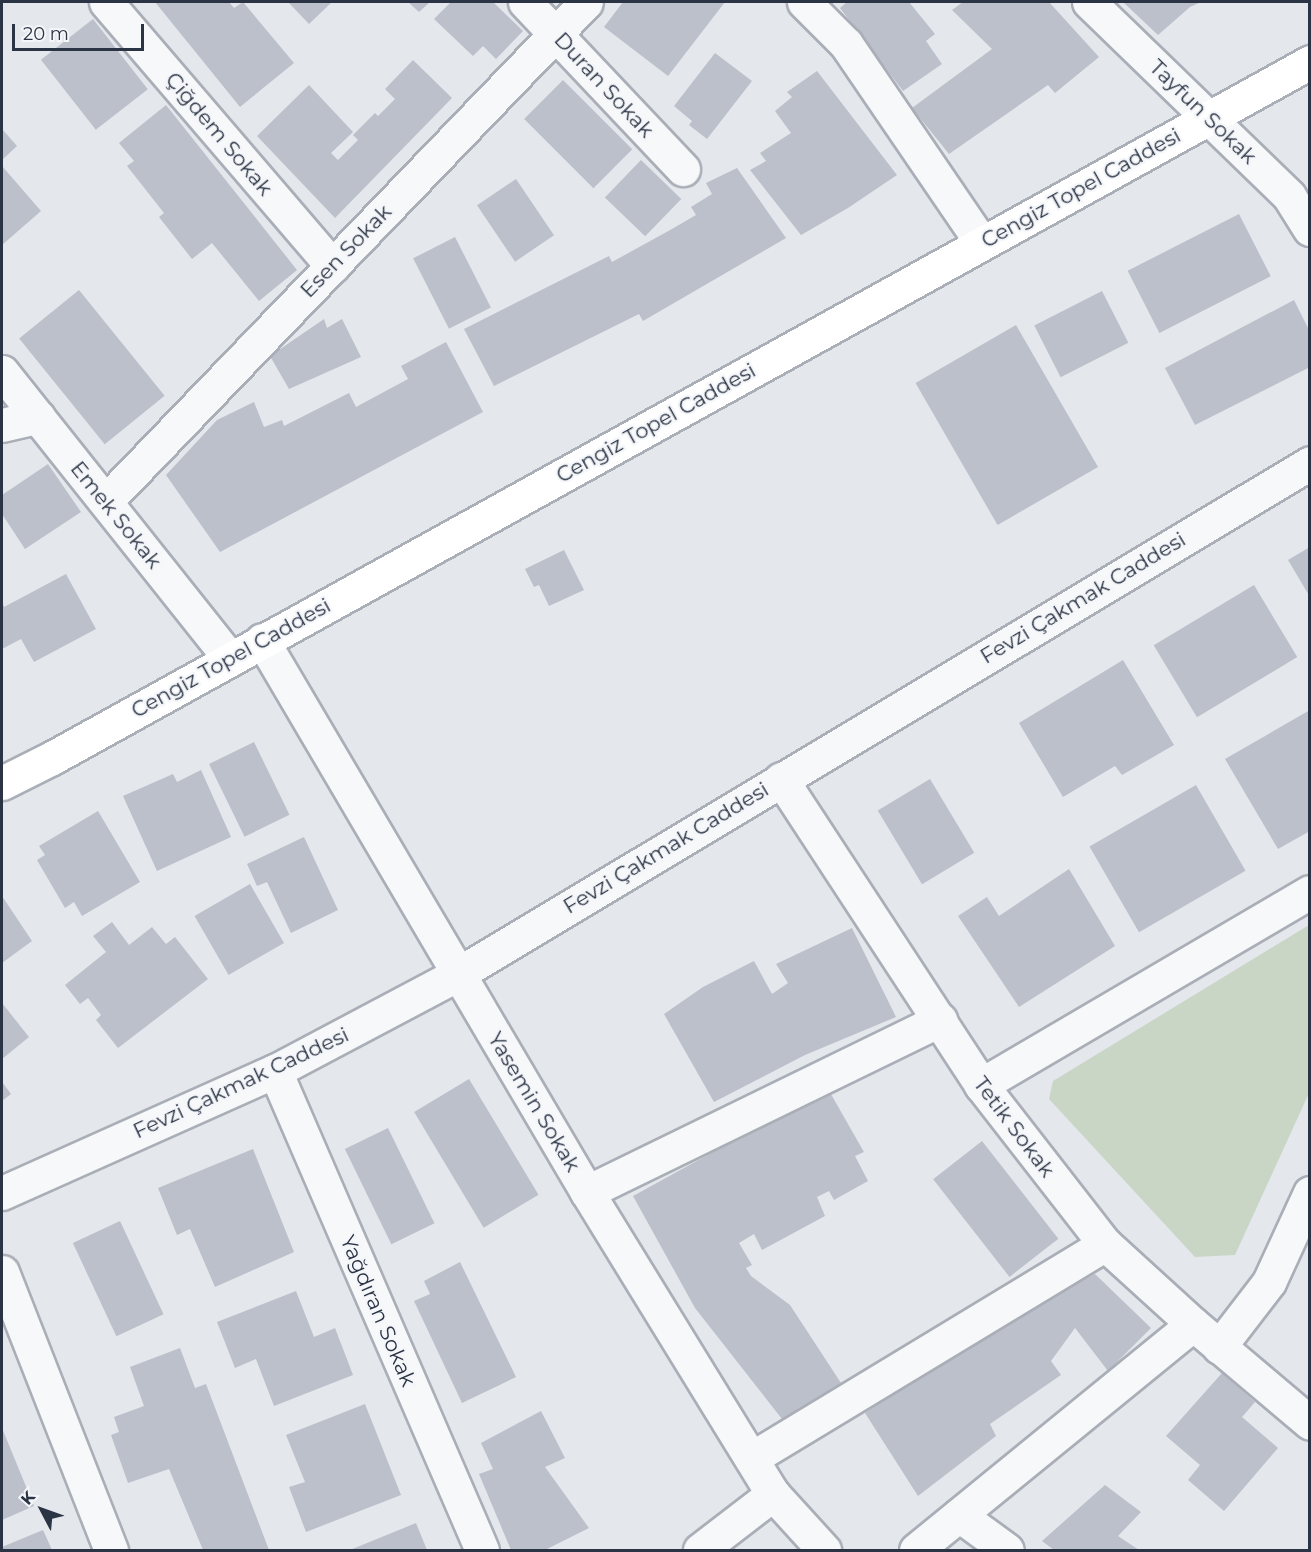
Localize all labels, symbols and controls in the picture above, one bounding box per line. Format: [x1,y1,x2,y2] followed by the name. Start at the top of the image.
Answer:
[15,12,147,50] scale bar
[23,23,69,45] text: 20 m
[549,27,659,143] street label: Duran Sokak
[1144,55,1262,169] street label: Tayfun Sokak
[160,67,278,201] street label: Çiğdem Sokak
[977,123,1185,253] street label: Cengiz Topel Caddesi
[295,199,397,303] street label: Esen Sokak
[552,358,760,488] street label: Cengiz Topel Caddesi
[65,456,167,574] street label: Emek Sokak
[976,527,1190,669] street label: Fevzi Çakmak Caddesi
[127,593,335,723] street label: Cengiz Topel Caddesi
[559,777,773,919] street label: Fevzi Çakmak Caddesi
[129,1022,353,1144] street label: Fevzi Çakmak Caddesi
[482,1028,586,1176] street label: Yasemin Sokak
[968,1072,1060,1182] street label: Tetik Sokak
[335,1232,421,1390] street label: Yağdıran Sokak
[12,1480,72,1540] north arrow
[17,1487,39,1509] text: K

